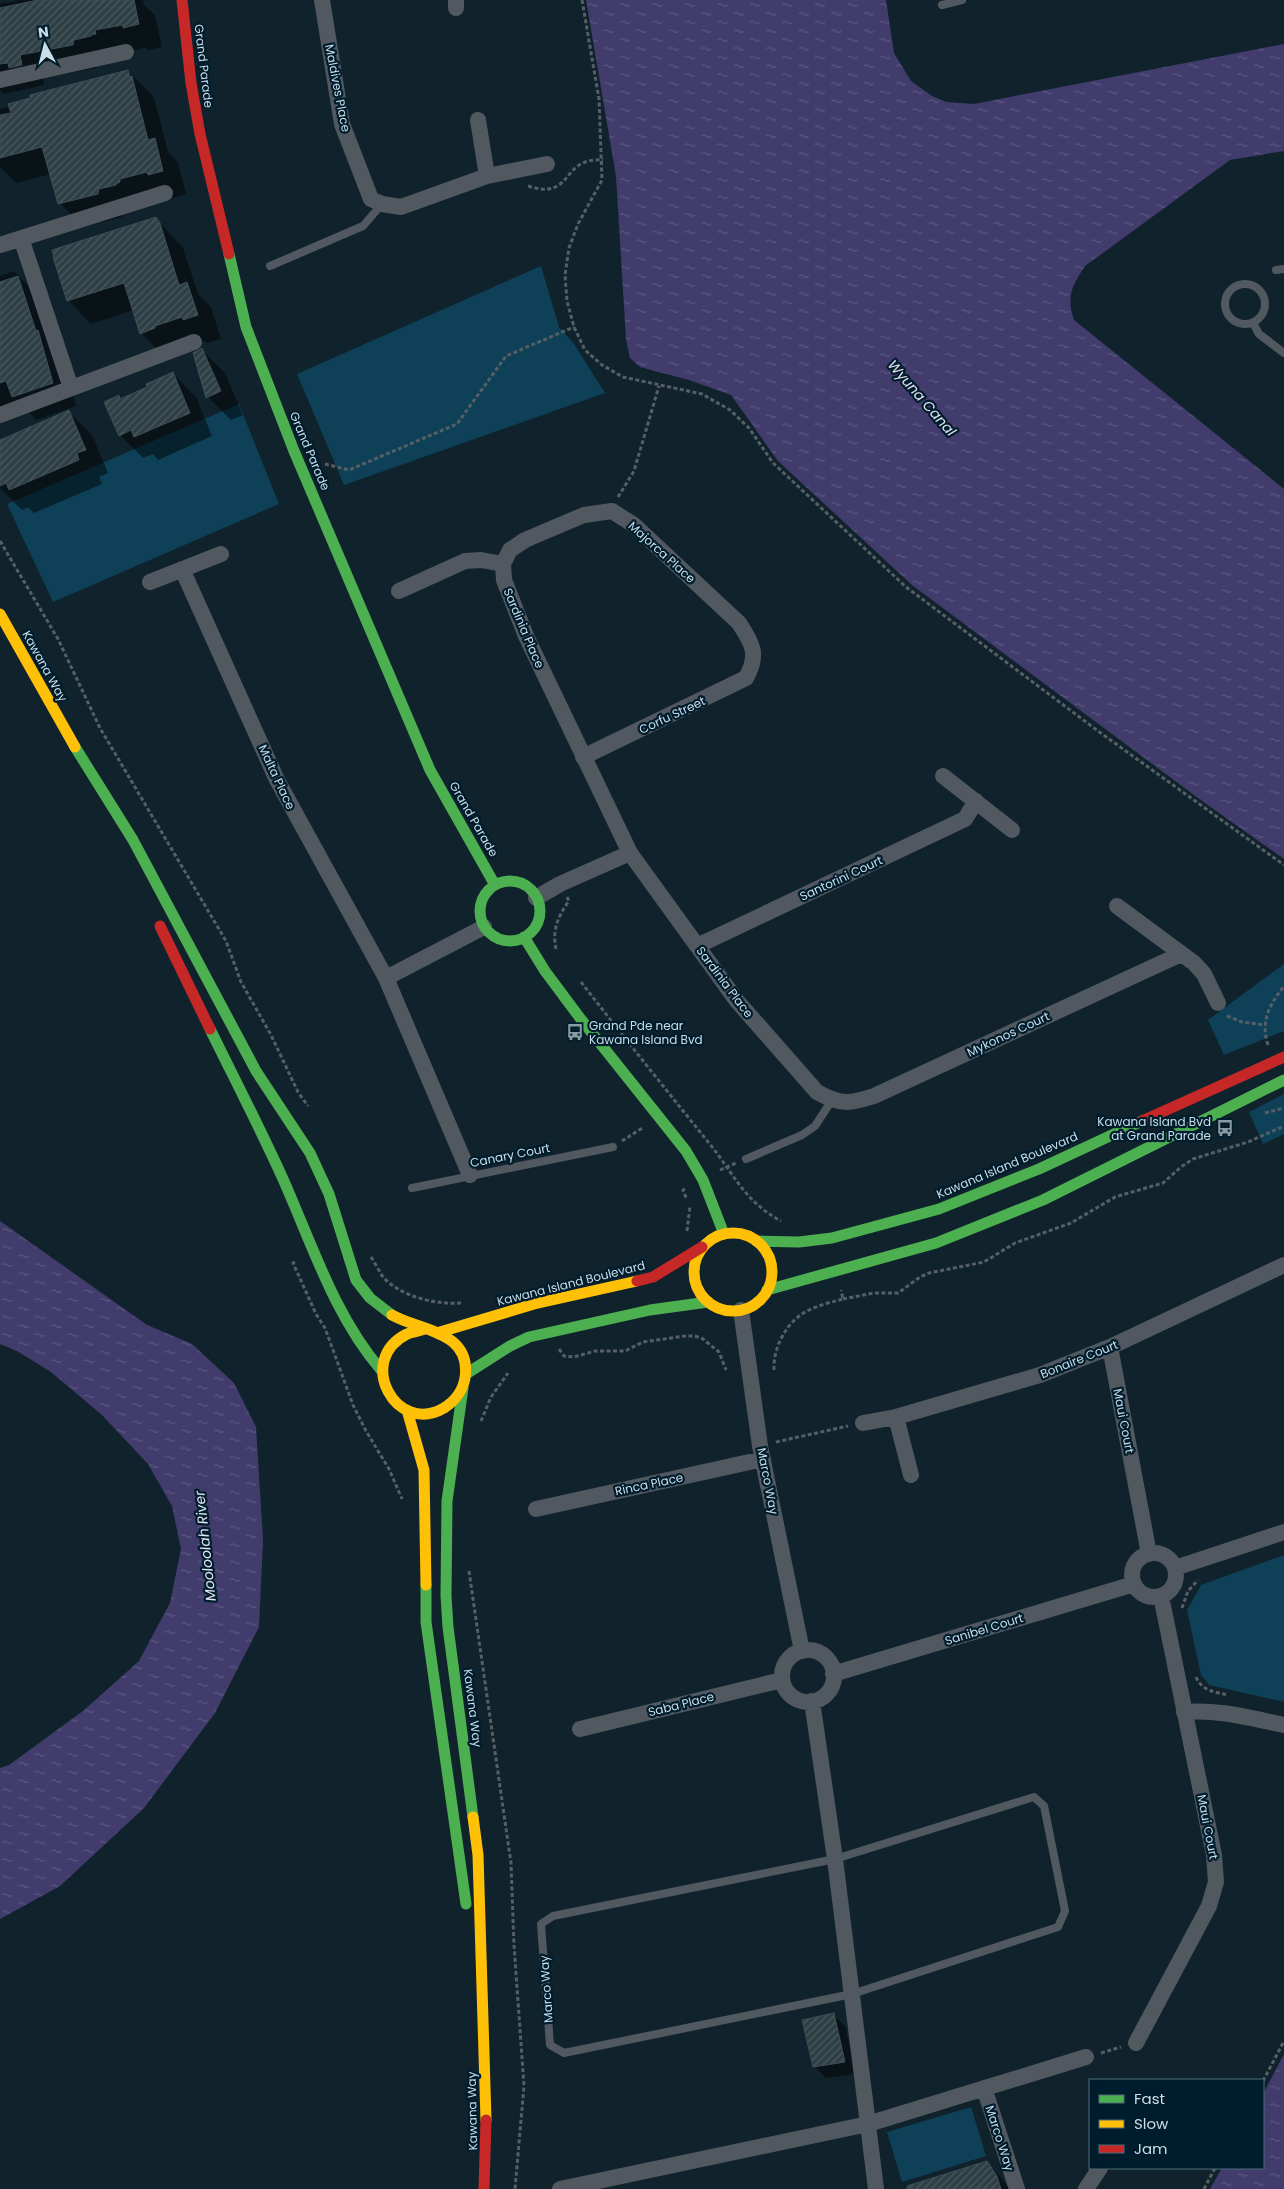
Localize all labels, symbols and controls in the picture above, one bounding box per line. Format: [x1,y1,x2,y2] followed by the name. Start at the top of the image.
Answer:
[20,20,70,70] north arrow
[37,22,50,43] text: N
[190,23,218,109] street label: Grand Parade
[321,43,355,133] street label: Maldives Place
[883,355,961,441] water label: Wyuna Canal
[286,409,334,493] street label: Grand Parade
[625,517,699,587] street label: Majorca Place
[499,585,549,671] street label: Sardinia Place
[18,627,72,705] street label: Kawana Way
[636,692,708,738] street label: Corfu Street
[255,742,299,812] street label: Malta Place
[446,778,502,860] street label: Grand Parade
[797,851,885,905] street label: Santorini Court
[693,943,757,1021] street label: Sardinia Place
[964,1007,1052,1061] street label: Mykonos Court
[589,1017,703,1048] place label: Grand Pde near Kawana Island Bvd
[565,1022,585,1042] bus stop icon: Grand Pde near Kawana Island Bvd
[1097,1113,1211,1144] place label: Kawana Island Bvd at Grand Parade
[1215,1118,1235,1138] bus stop icon: Kawana Island Bvd at Grand Parade
[934,1127,1080,1203] street label: Kawana Island Boulevard
[469,1139,551,1171] street label: Canary Court
[495,1256,647,1310] street label: Kawana Island Boulevard
[1038,1336,1120,1382] street label: Bonaire Court
[1109,1387,1139,1455] street label: Maui Court
[753,1446,783,1516] street label: Marco Way
[613,1468,685,1500] street label: Rinca Place
[189,1489,221,1602] water label: Mooloolah River
[943,1609,1025,1649] street label: Sanibel Court
[460,1668,486,1748] street label: Kawana Way
[646,1688,716,1720] street label: Saba Place
[1193,1793,1223,1861] street label: Maui Court
[535,1954,557,2023] street label: Marco Way
[463,2071,481,2151] street label: Kawana Way
[1089,2079,1264,2169] legend
[1134,2088,1165,2109] text: Fast
[981,2103,1019,2173] street label: Marco Way
[1134,2113,1169,2134] text: Slow
[1134,2138,1168,2159] text: Jam

